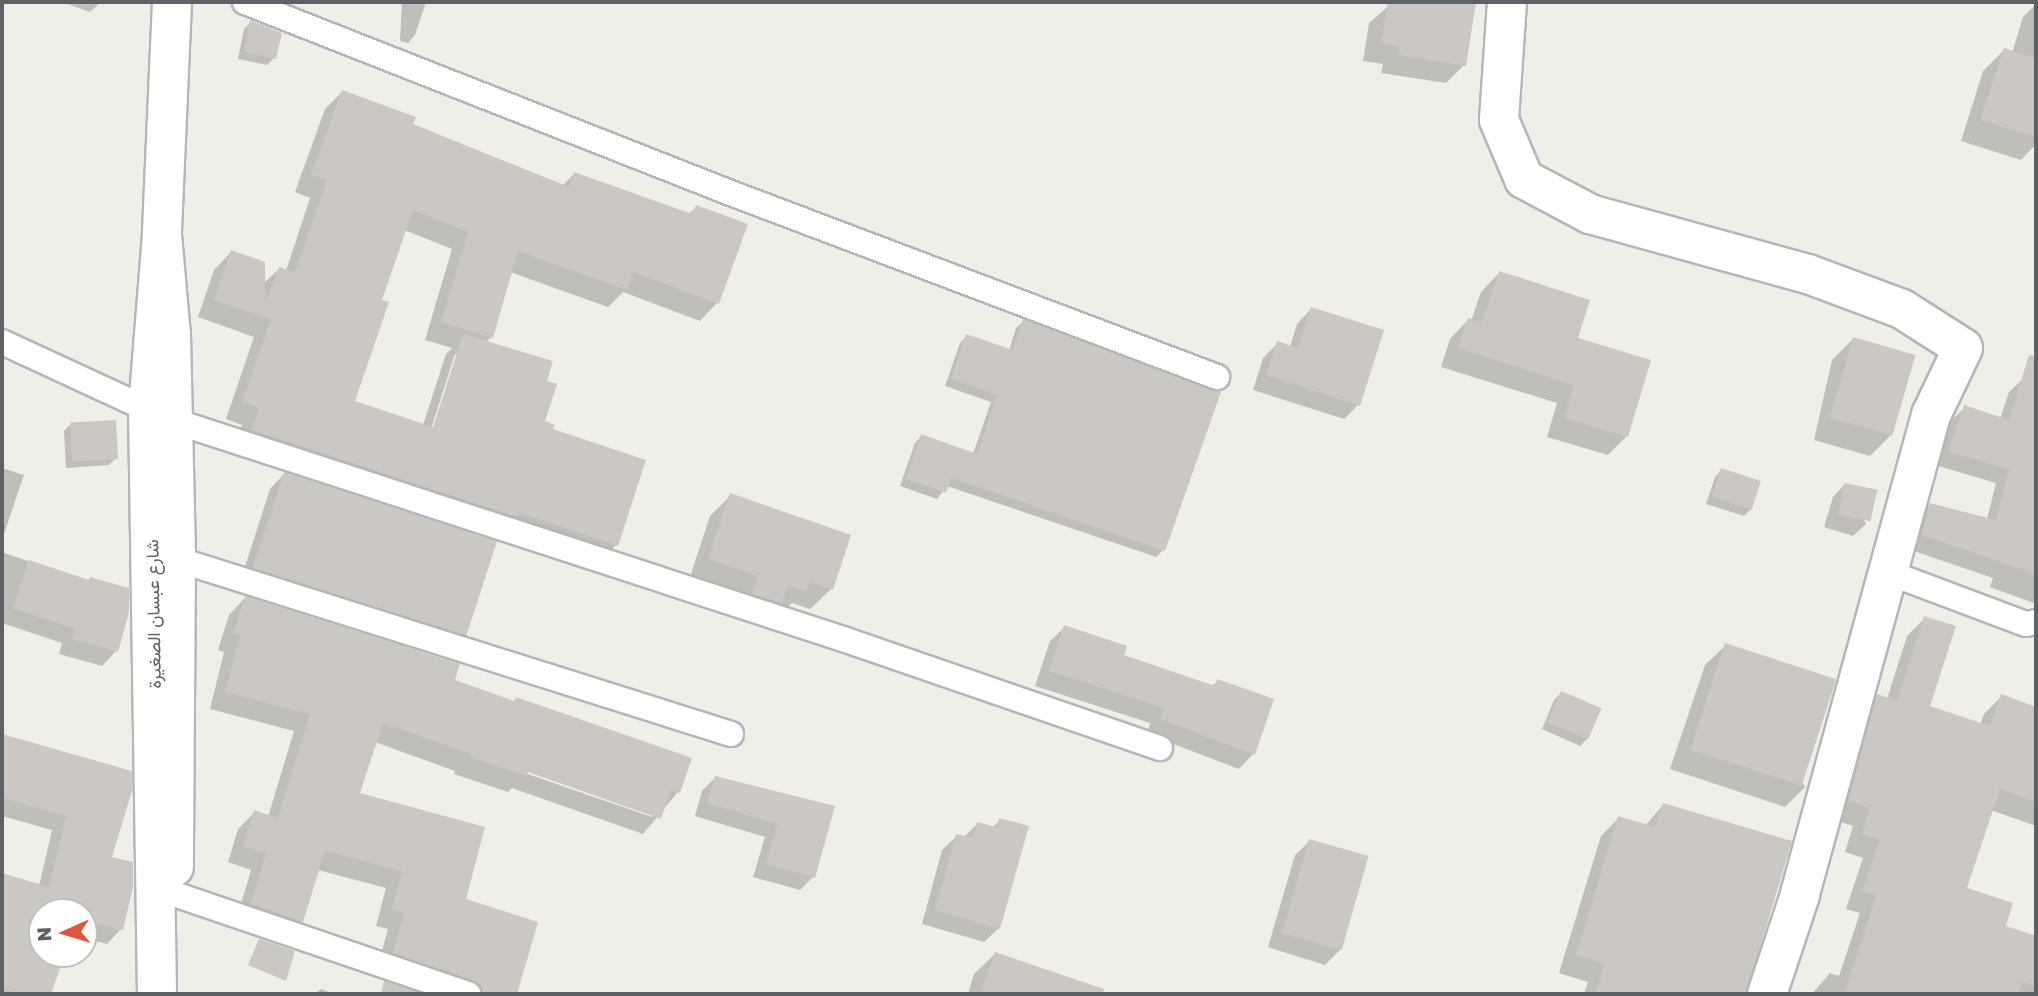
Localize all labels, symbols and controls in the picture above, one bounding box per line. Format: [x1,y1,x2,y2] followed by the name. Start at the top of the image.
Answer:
[141,539,165,689] street label: شارع عبسان الصغيرة
[28,898,98,968] north arrow
[32,926,56,942] text: N

